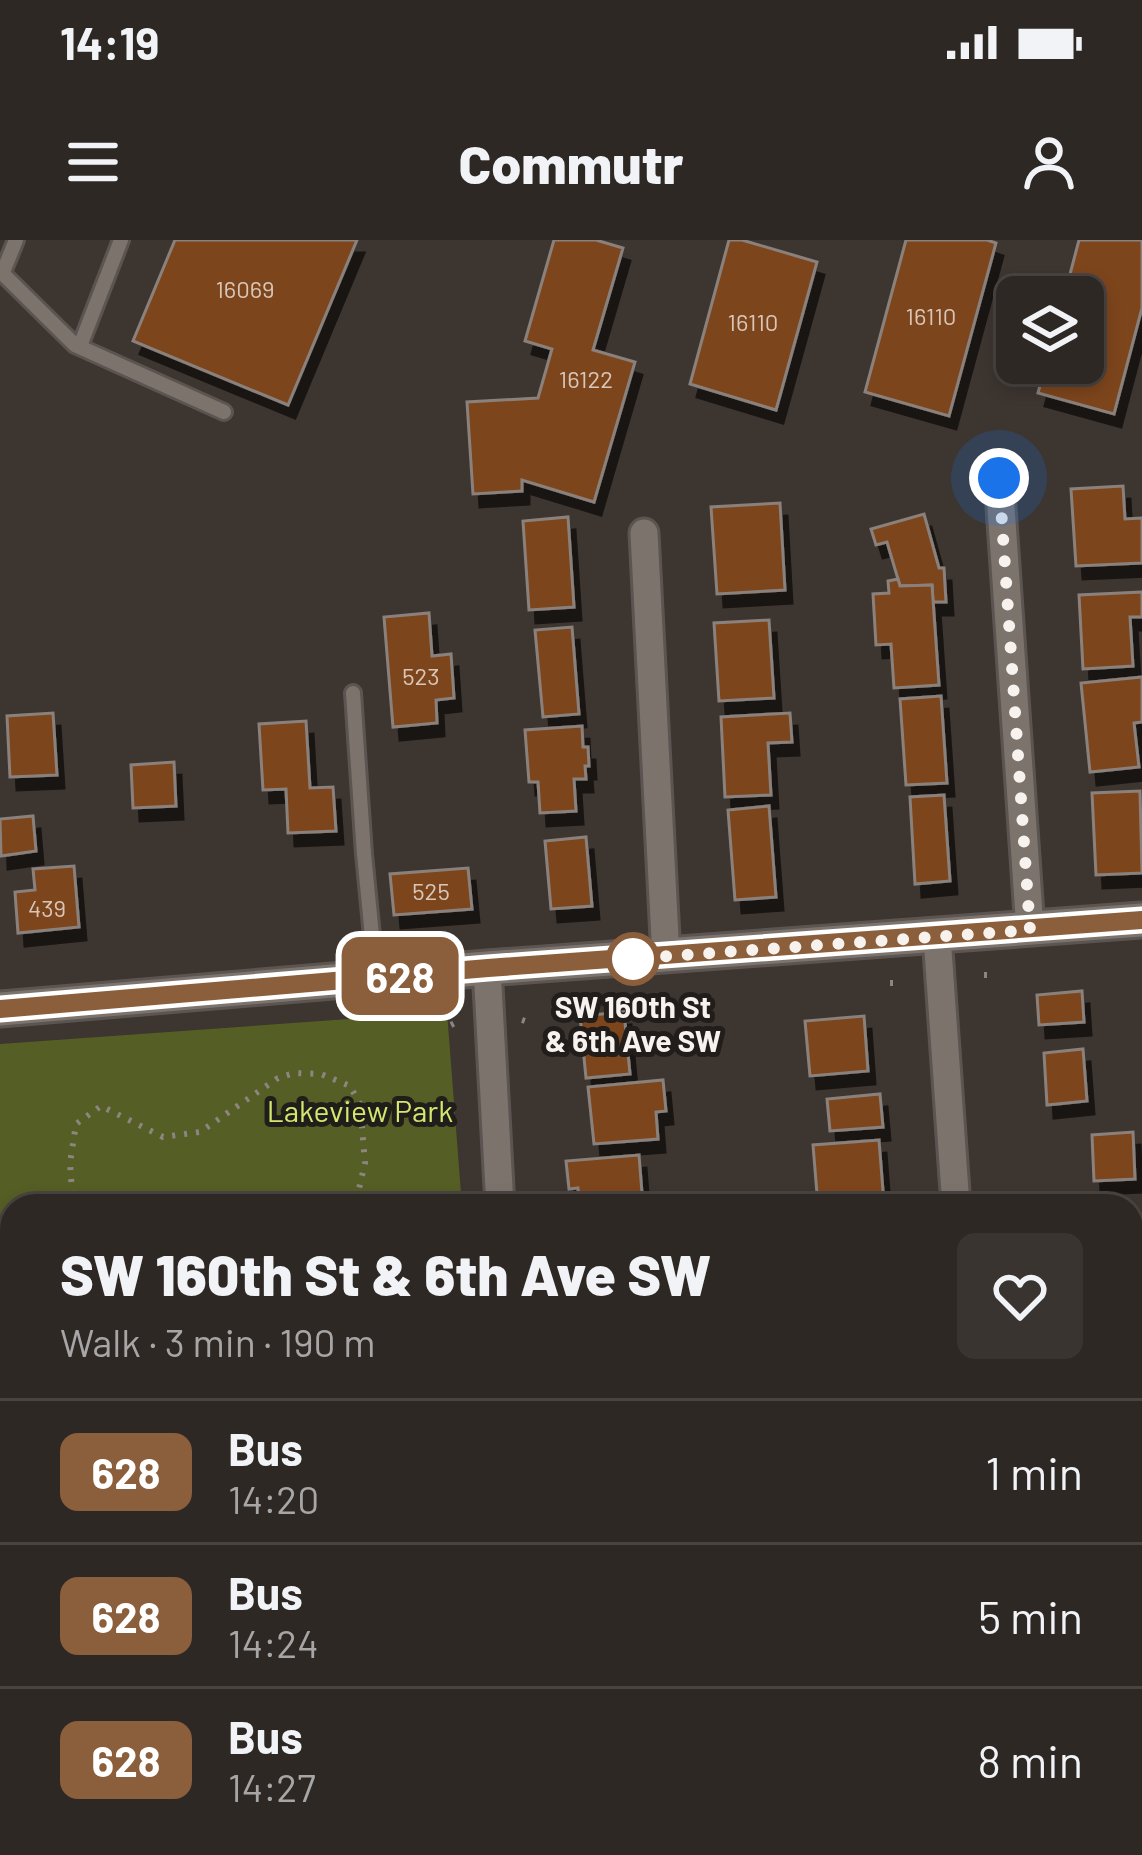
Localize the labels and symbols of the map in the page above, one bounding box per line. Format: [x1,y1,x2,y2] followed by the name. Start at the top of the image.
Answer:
[215,274,275,303] house number: 16069
[906,301,956,330] house number: 16110
[728,307,778,336] house number: 16110
[559,364,613,393] house number: 16122
[969,448,1029,508] your location
[402,661,440,690] house number: 523
[412,876,450,905] house number: 525
[28,893,66,922] house number: 439
[608,934,658,984] marker: SW 160th St & 6th Ave SW
[331,937,469,1015] line badge: 628
[545,988,721,1058] place label: SW 160th St & 6th Ave SW
[267,1092,453,1128] park label: Lakeview Park

